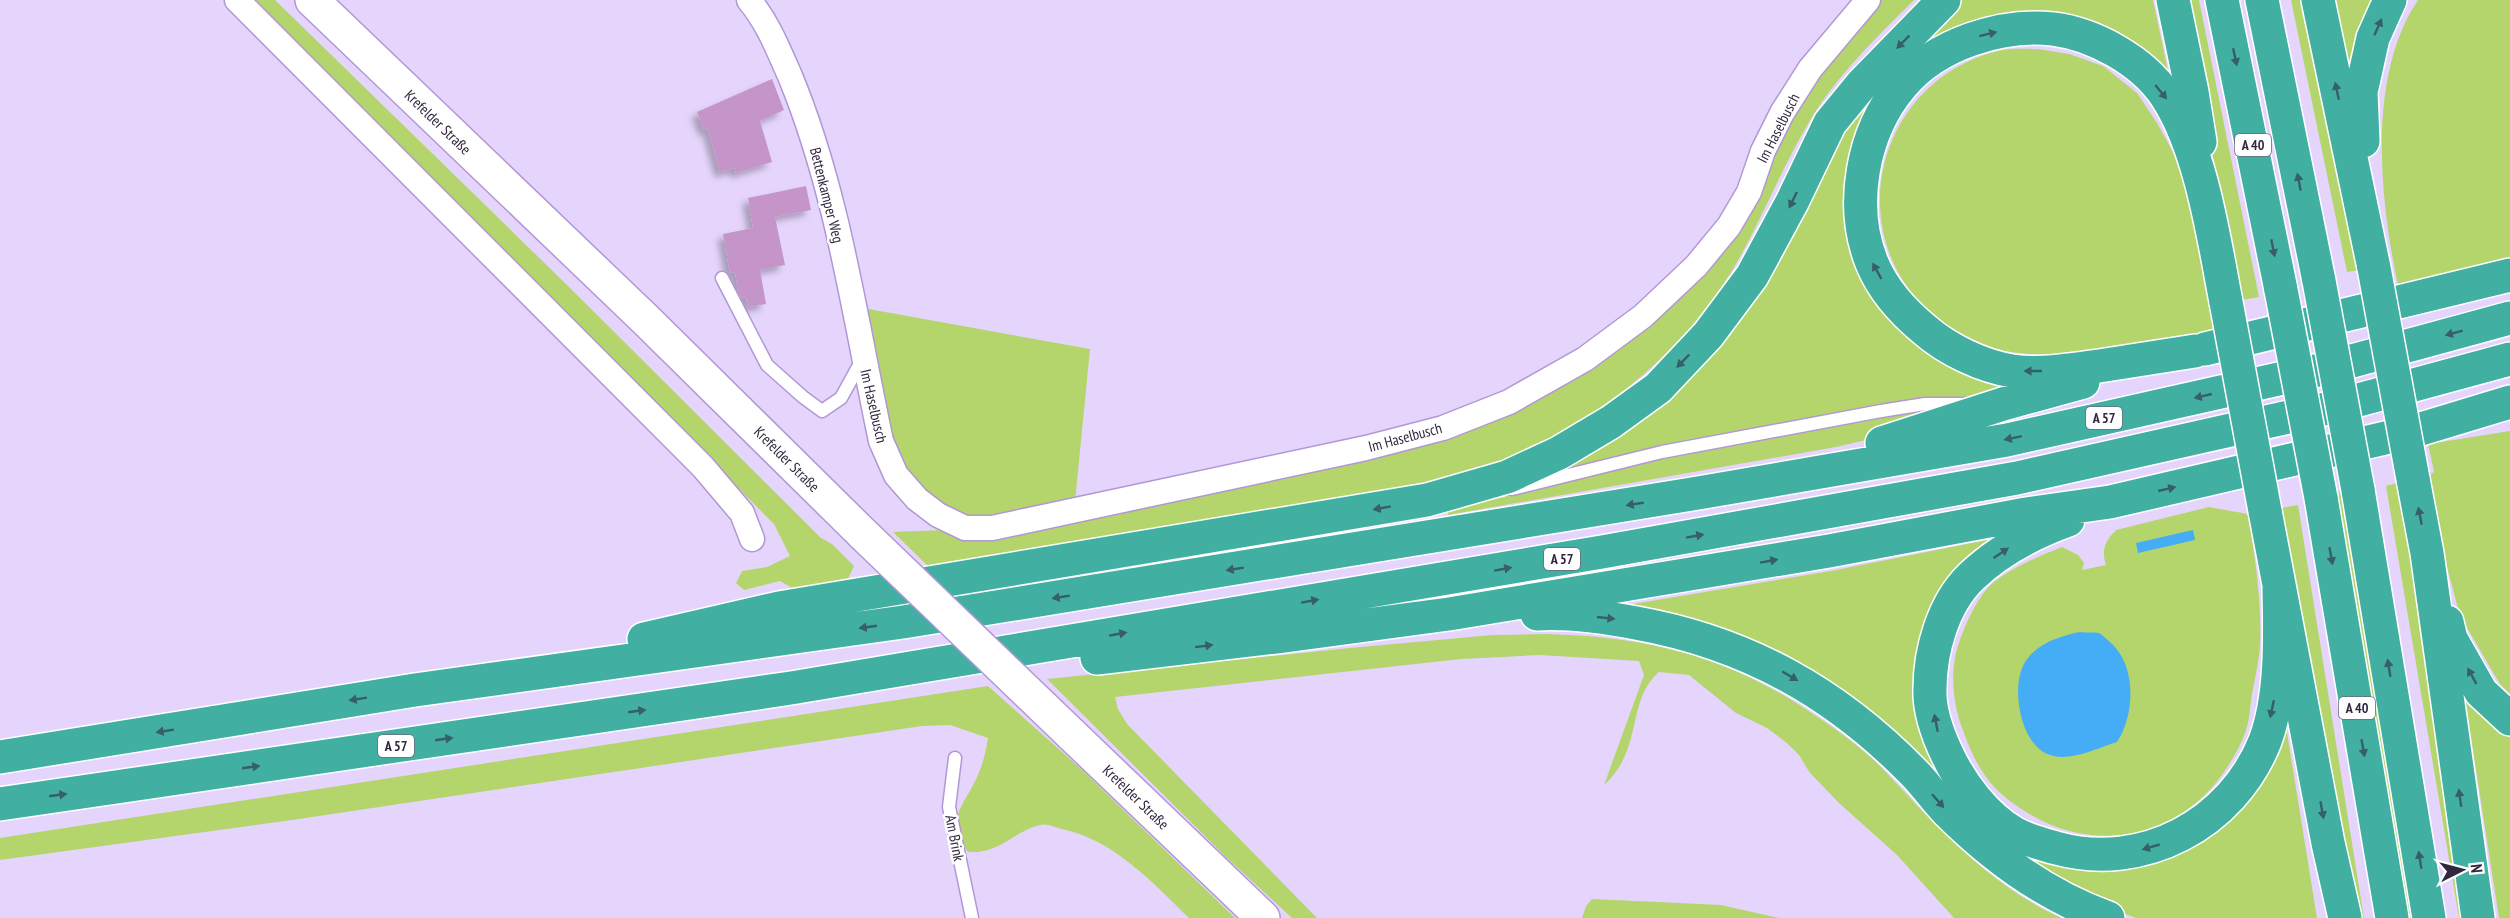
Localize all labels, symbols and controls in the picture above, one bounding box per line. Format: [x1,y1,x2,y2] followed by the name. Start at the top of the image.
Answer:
[2374,18,2384,36] one-way arrow
[1979,29,1997,39] one-way arrow
[1897,35,1911,49] one-way arrow
[2231,48,2240,67] one-way arrow
[2332,81,2341,100] one-way arrow
[2155,84,2168,100] one-way arrow
[401,86,475,158] street label: Krefelder Straße
[1752,90,1804,166] street label: Im Haselbusch
[2235,134,2271,156] road number: A 40
[806,145,848,245] street label: Bettenkamper Weg
[2294,173,2303,192] one-way arrow
[1788,192,1797,209] one-way arrow
[2269,239,2278,258] one-way arrow
[1872,262,1882,279] one-way arrow
[2444,329,2462,338] one-way arrow
[1677,353,1691,367] one-way arrow
[2023,366,2042,376] one-way arrow
[856,367,892,445] street label: Im Haselbusch
[2194,391,2213,401] one-way arrow
[2086,407,2122,429] road number: A 57
[1366,418,1444,456] street label: Im Haselbusch
[750,422,824,496] street label: Krefelder Straße
[2003,434,2022,443] one-way arrow
[2158,483,2176,493] one-way arrow
[1625,499,1644,508] one-way arrow
[1372,504,1391,513] one-way arrow
[2415,506,2424,525] one-way arrow
[1685,531,1704,540] one-way arrow
[1993,547,2009,559] one-way arrow
[2327,547,2336,566] one-way arrow
[1544,548,1580,570] road number: A 57
[1760,557,1779,566] one-way arrow
[1225,564,1244,573] one-way arrow
[1493,564,1512,573] one-way arrow
[1051,592,1070,601] one-way arrow
[1301,596,1320,605] one-way arrow
[1596,613,1615,623] one-way arrow
[858,622,877,631] one-way arrow
[1109,629,1128,638] one-way arrow
[1195,641,1214,650] one-way arrow
[2384,658,2393,677] one-way arrow
[2467,667,2477,684] one-way arrow
[1782,671,1799,681] one-way arrow
[348,695,367,704] one-way arrow
[2339,697,2375,719] road number: A 40
[2267,700,2276,719] one-way arrow
[627,706,646,715] one-way arrow
[1931,713,1940,732] one-way arrow
[156,726,175,735] one-way arrow
[434,734,453,743] one-way arrow
[378,735,414,757] road number: A 57
[2359,739,2368,758] one-way arrow
[1099,761,1173,833] street label: Krefelder Straße
[241,763,260,772] one-way arrow
[2456,788,2465,807] one-way arrow
[48,791,67,800] one-way arrow
[1931,793,1944,808] one-way arrow
[2318,801,2327,820] one-way arrow
[941,813,969,863] street label: Am Brink
[2432,840,2492,900] north arrow
[2141,843,2159,852] one-way arrow
[2415,851,2424,870] one-way arrow
[2467,863,2487,874] text: N

